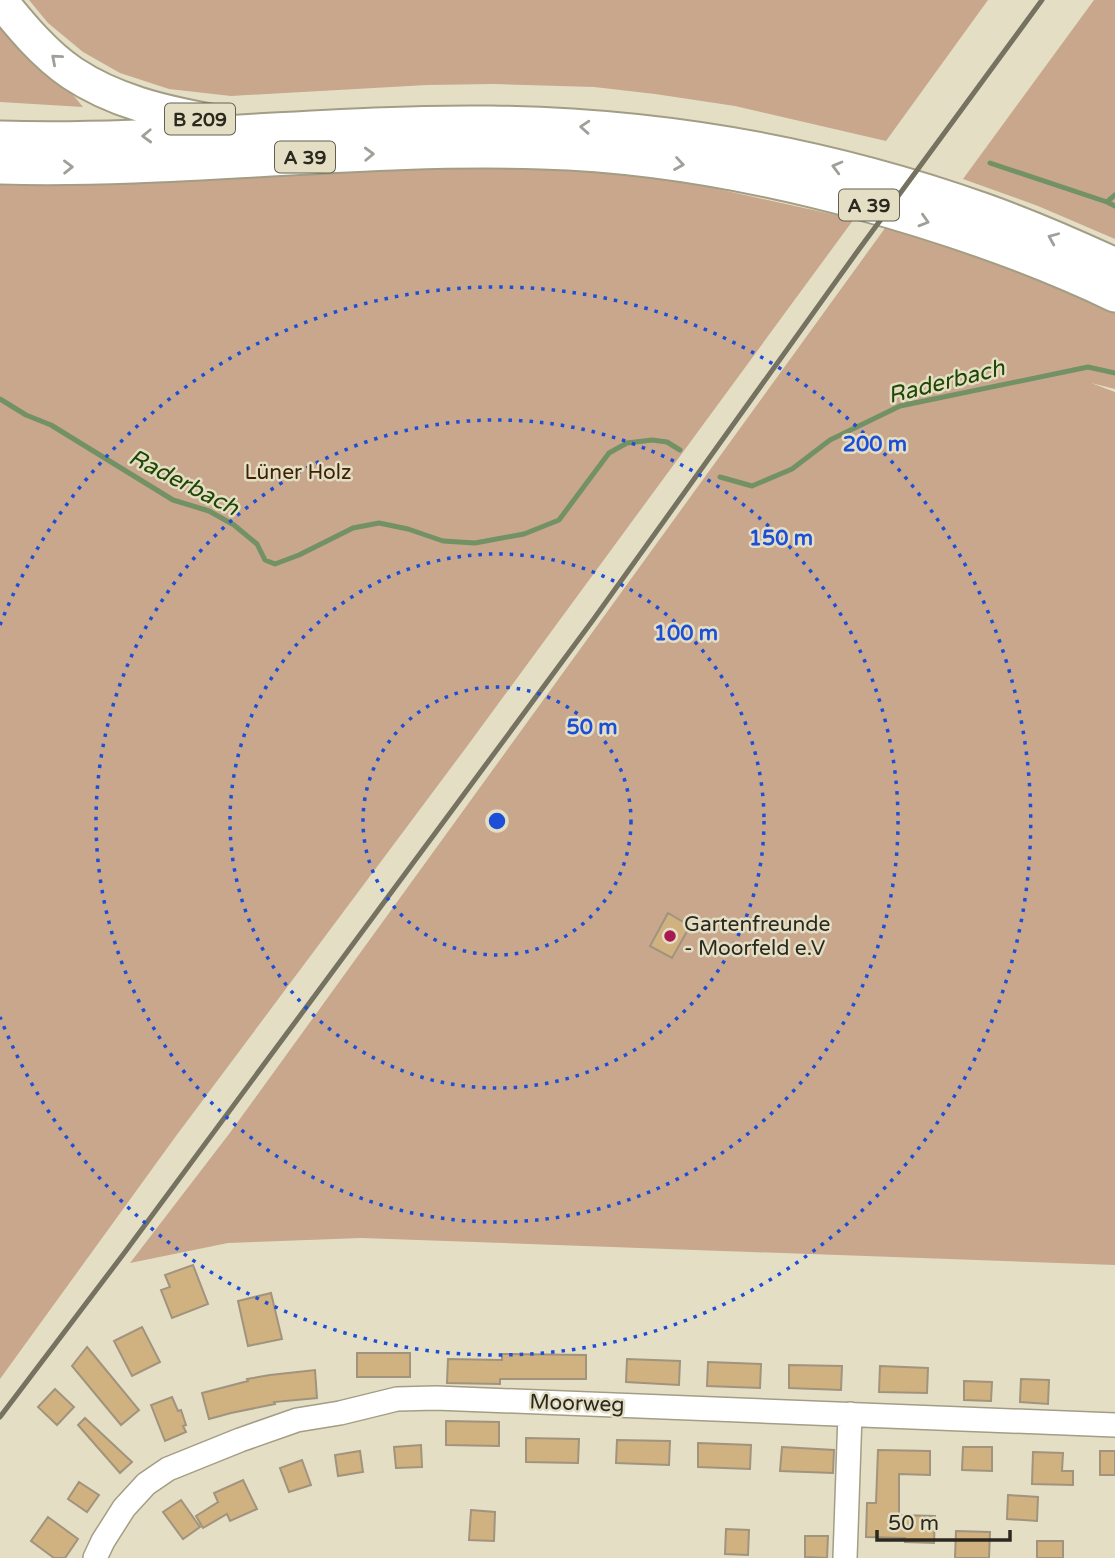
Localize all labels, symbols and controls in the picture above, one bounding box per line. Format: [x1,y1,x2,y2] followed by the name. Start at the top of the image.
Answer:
[51,55,64,67] one-way arrow
[165,104,235,134] road number: B 209
[579,120,590,135] one-way arrow
[141,129,152,144] one-way arrow
[275,141,335,172] road number: A 39
[364,146,375,161] one-way arrow
[673,156,685,171] one-way arrow
[63,159,74,175] one-way arrow
[831,161,843,175] one-way arrow
[839,190,899,220] road number: A 39
[918,213,930,228] one-way arrow
[1047,232,1059,246] one-way arrow
[885,354,1008,410] water label: Raderbach
[843,432,907,457] text: 200 m
[124,443,244,523] water label: Raderbach
[244,460,352,485] park label: Lüner Holz
[749,526,813,551] text: 150 m
[654,621,718,646] text: 100 m
[566,715,618,740] text: 50 m
[485,809,509,833] centre of rings
[684,912,830,961] place label: Gartenfreunde - Moorfeld e.V
[662,928,678,944] marker: Gartenfreunde - Moorfeld e.V
[529,1389,625,1418] street label: Moorweg
[877,1498,1010,1542] scale bar
[888,1511,939,1536] text: 50 m

